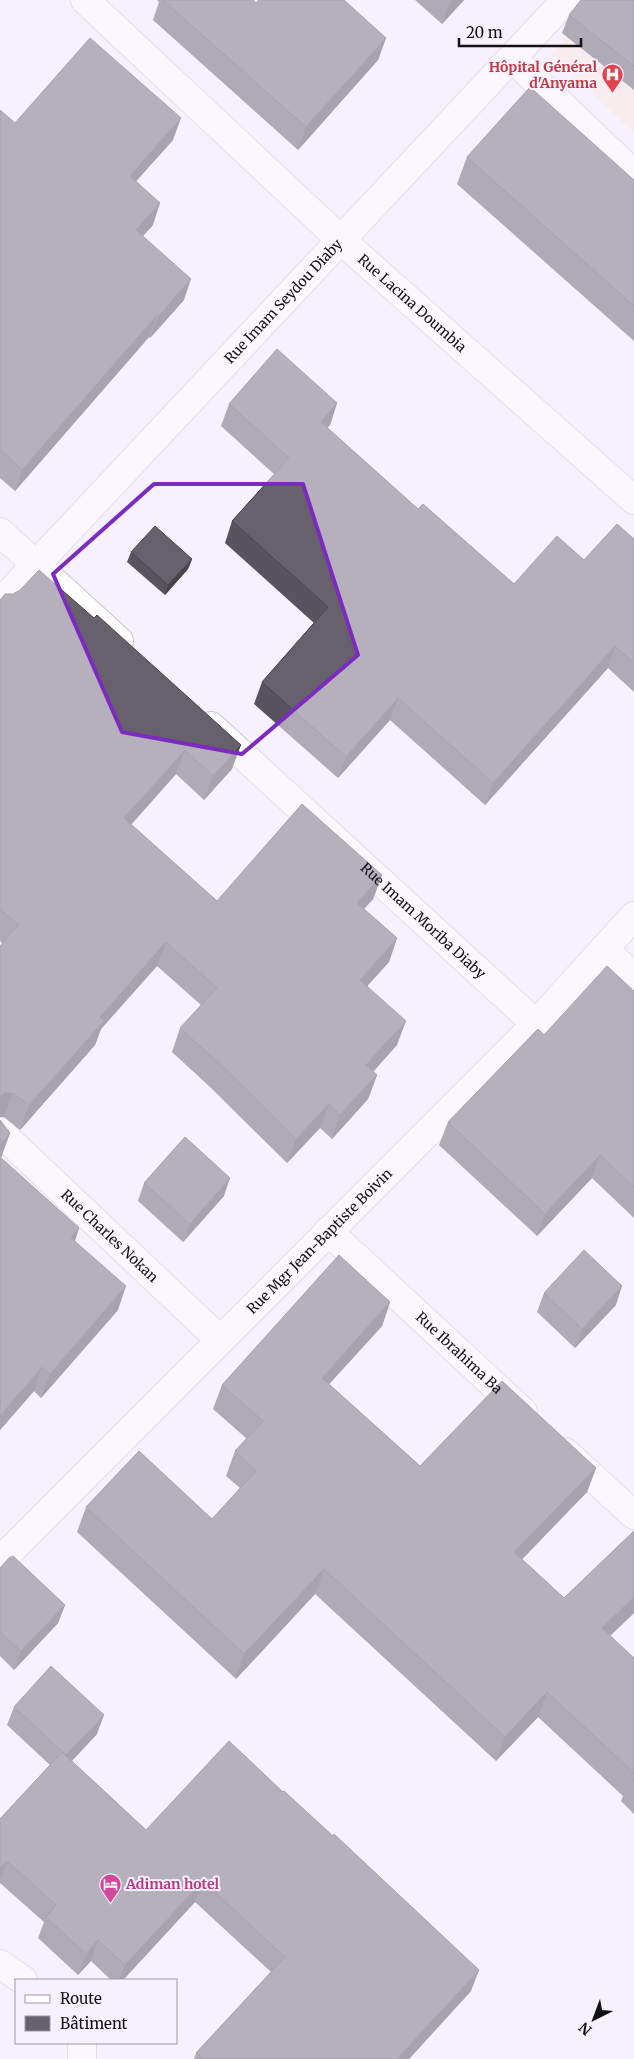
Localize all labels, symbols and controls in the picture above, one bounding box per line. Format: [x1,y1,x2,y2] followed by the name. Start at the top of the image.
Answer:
[459,15,582,47] scale bar
[466,23,503,42] text: 20 m
[489,58,597,92] place label: Hôpital Général d'Anyama
[601,63,625,94] hospital icon: Hôpital Général d'Anyama
[221,234,347,367] street label: Rue Imam Seydou Diaby
[354,250,471,356] street label: Rue Lacina Doumbia
[357,859,490,983] street label: Rue Imam Moriba Diaby
[243,1164,396,1318] street label: Rue Mgr Jean-Baptiste Boivin
[57,1186,162,1286] street label: Rue Charles Nokan
[412,1308,507,1398] street label: Rue Ibrahima Ba
[98,1872,122,1903] hotel icon: Adiman hotel
[125,1875,219,1893] place label: Adiman hotel
[15,1979,178,2044] legend
[60,1989,102,2008] text: Route
[569,1994,619,2044] north arrow
[60,2014,128,2033] text: Bâtiment
[575,2018,595,2039] text: N

